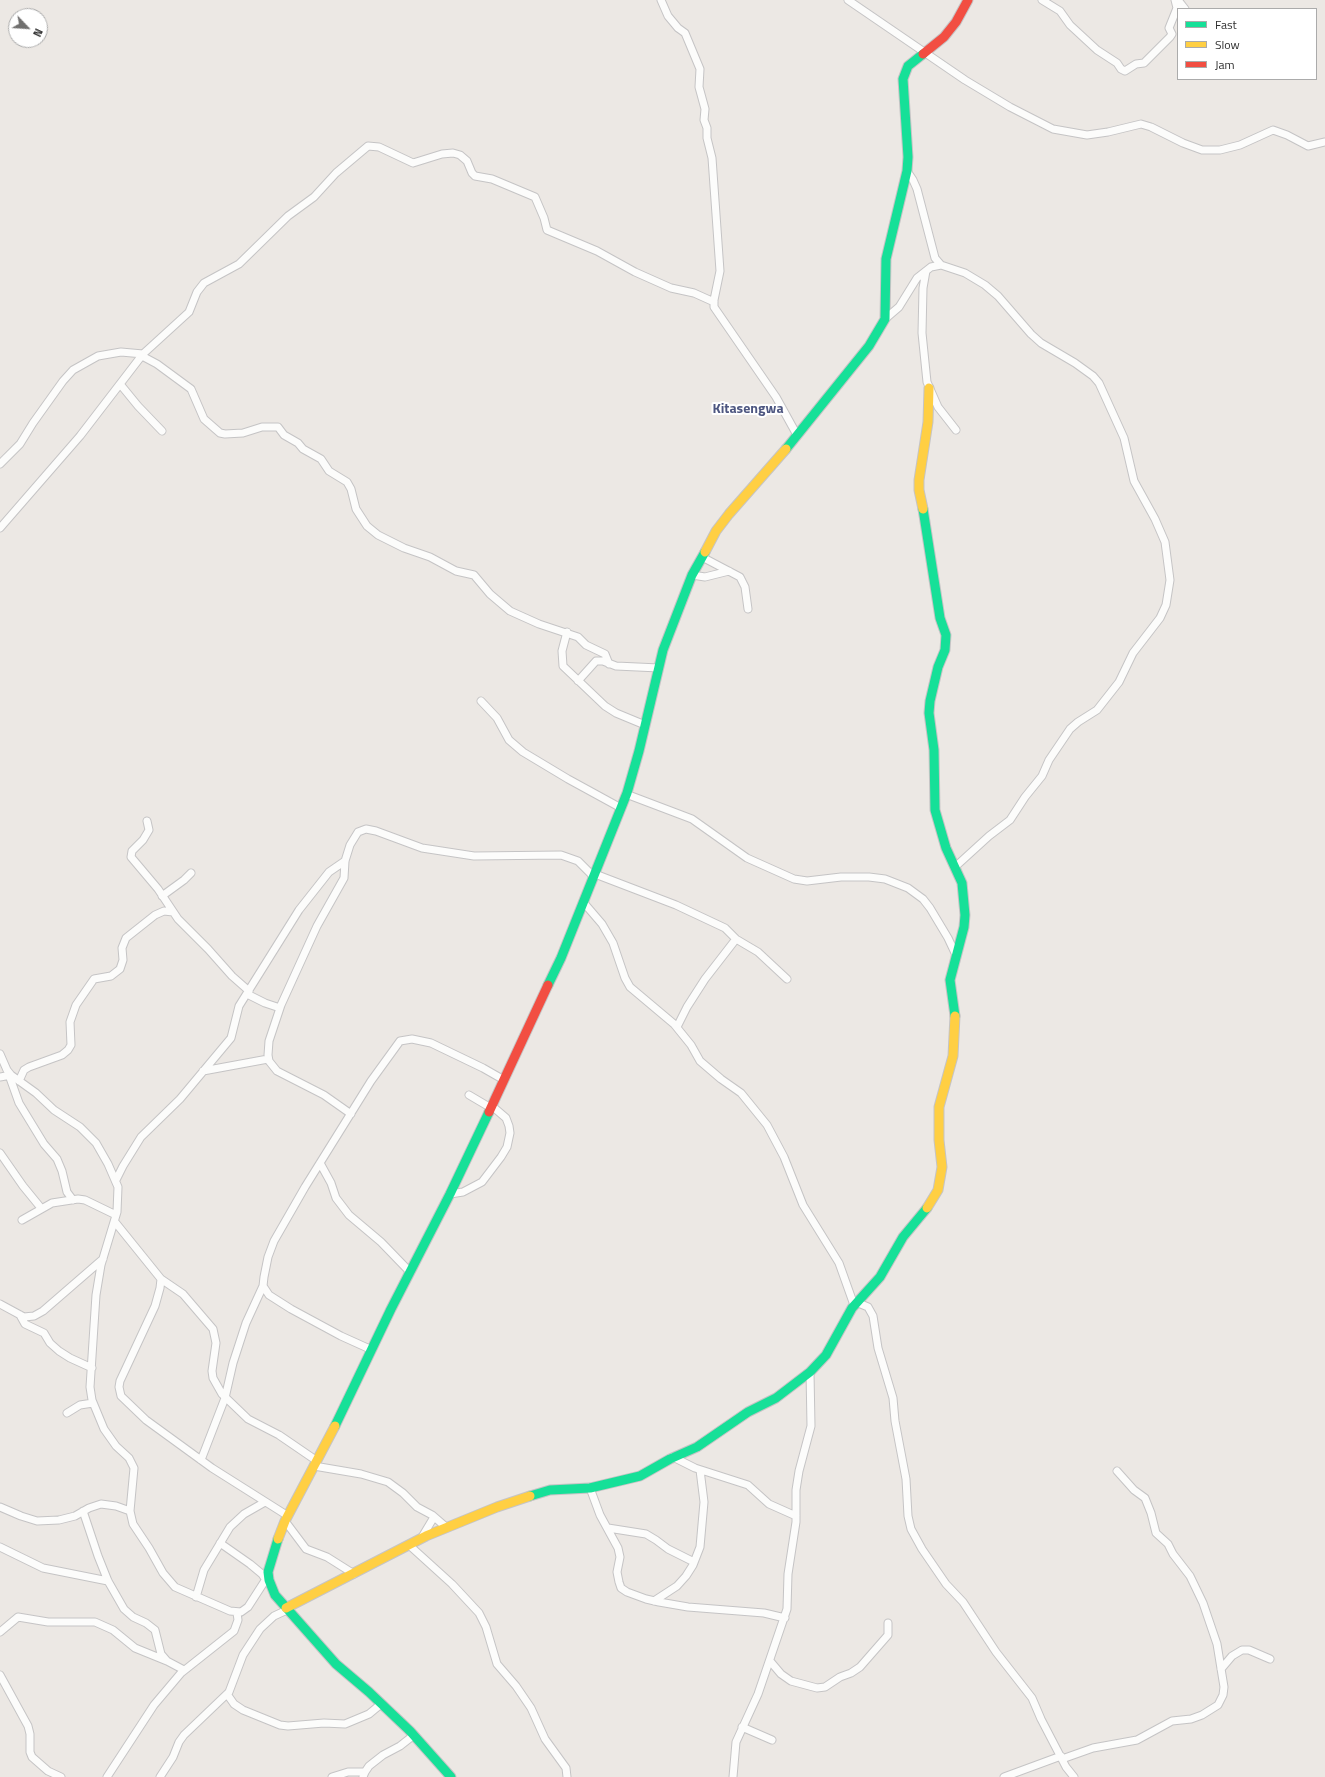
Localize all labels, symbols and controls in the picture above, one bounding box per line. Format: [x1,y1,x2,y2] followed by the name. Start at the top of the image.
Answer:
[8,8,48,48] north arrow
[1177,8,1317,80] legend
[1215,15,1237,34] text: Fast
[29,26,47,39] text: N
[1215,35,1240,54] text: Slow
[1215,55,1235,74] text: Jam
[712,402,784,418] district label: Kitasengwa

